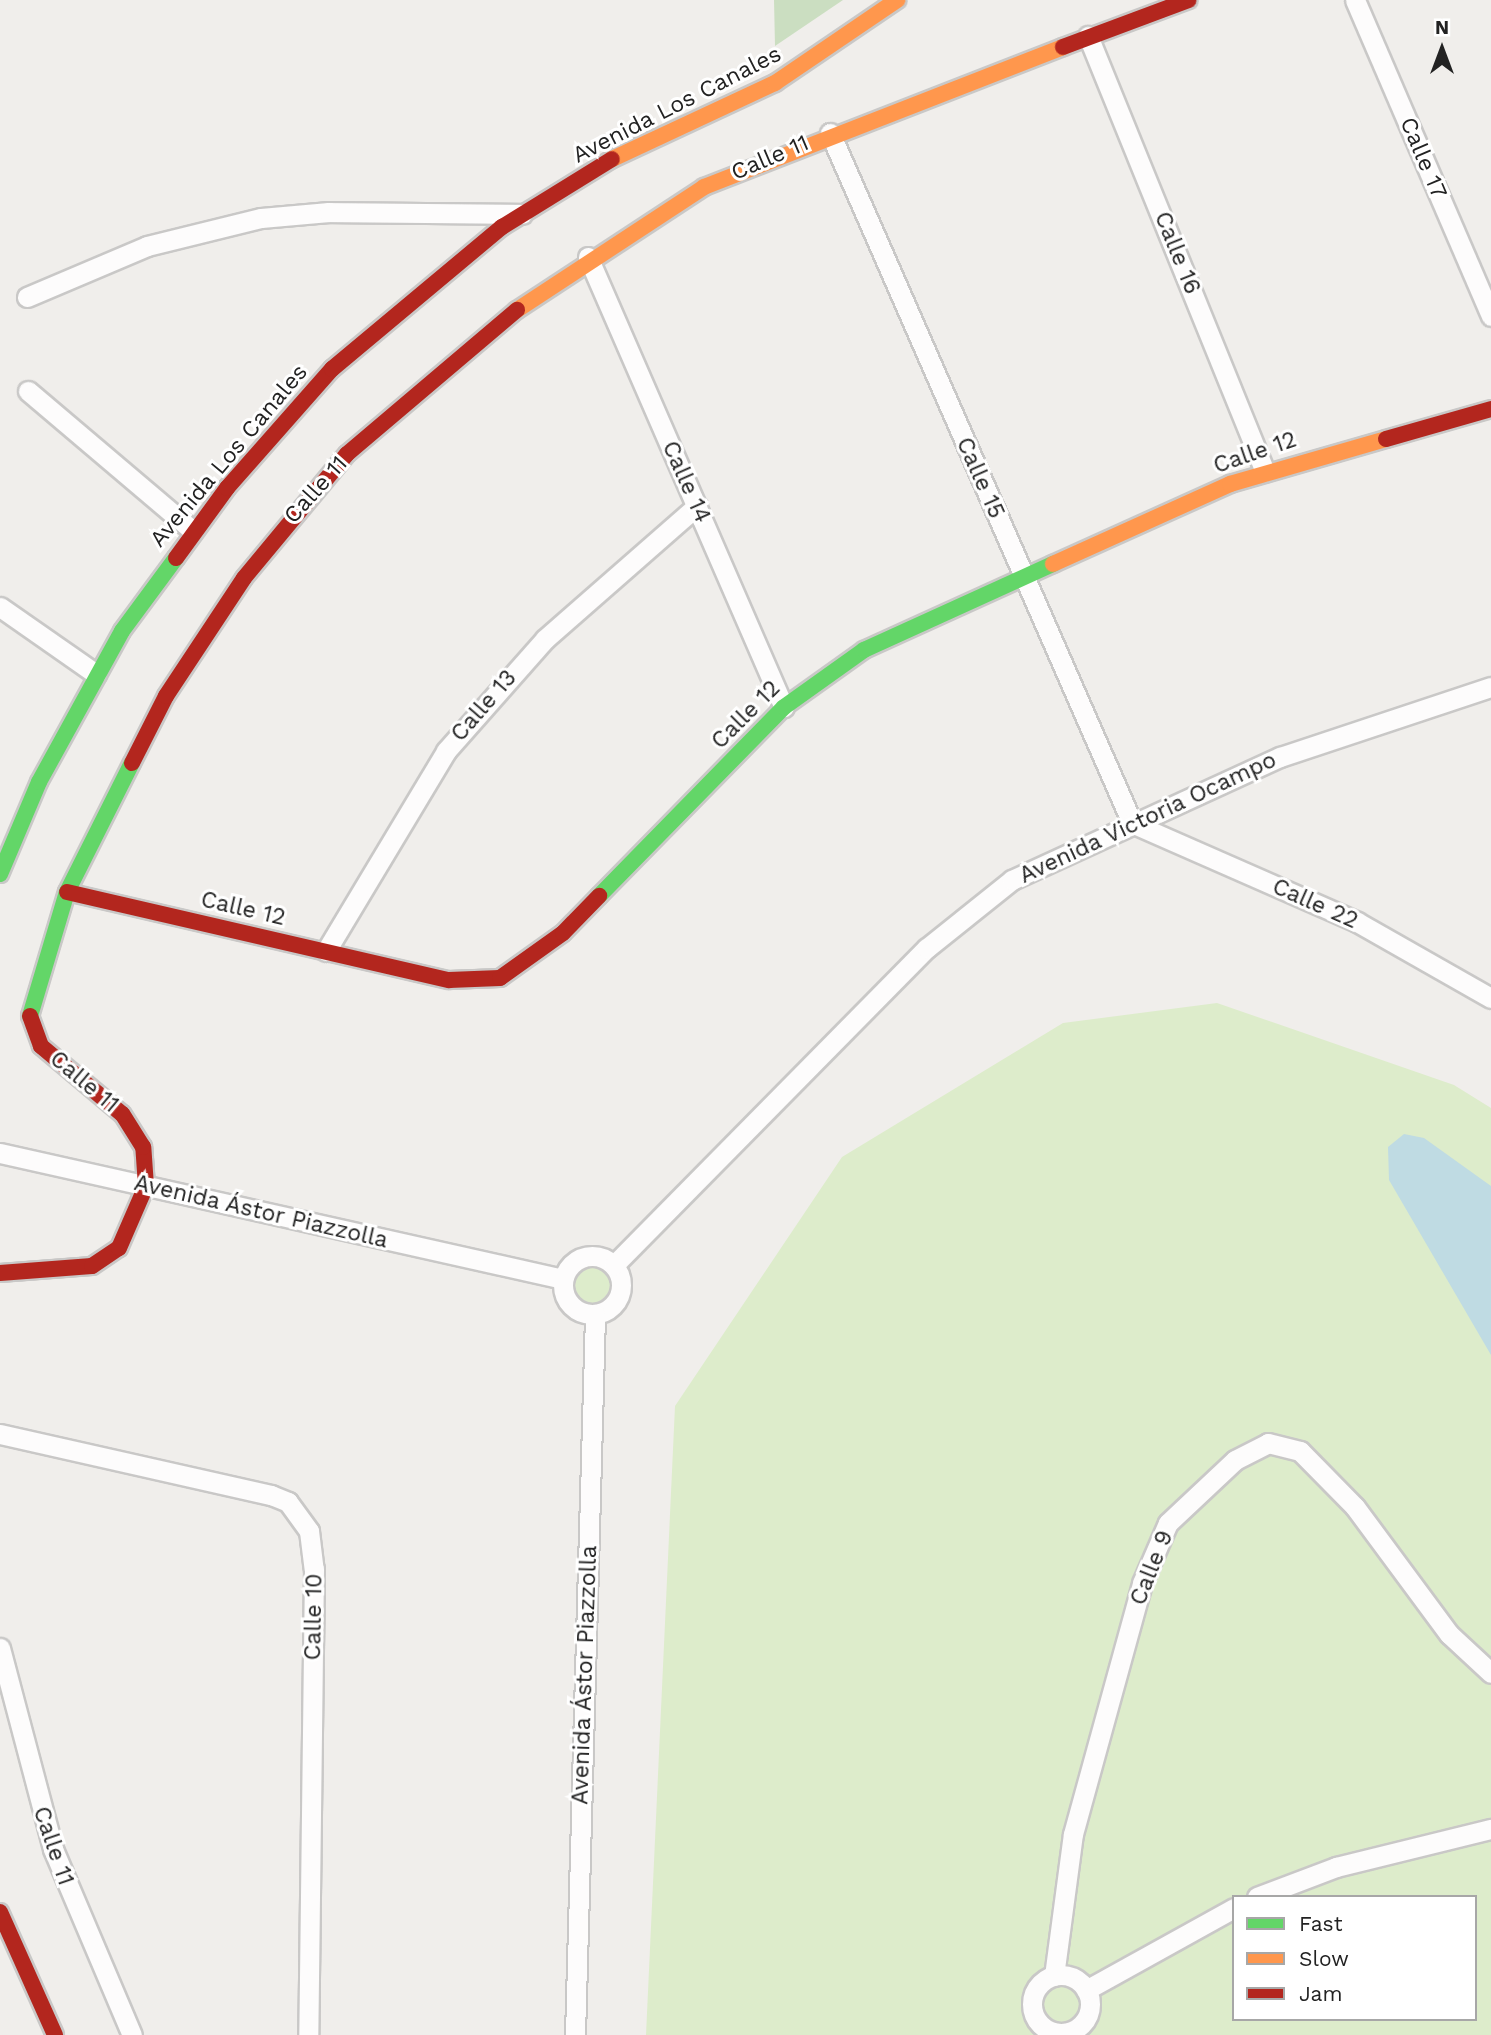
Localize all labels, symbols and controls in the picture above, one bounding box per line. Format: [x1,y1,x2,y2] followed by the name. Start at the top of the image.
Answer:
[1407,14,1477,84] north arrow
[1435,16,1449,39] text: N
[568,40,786,170] street label: Avenida Los Canales
[1394,113,1452,203] street label: Calle 17
[727,129,813,187] street label: Calle 11
[1148,208,1206,298] street label: Calle 16
[144,359,314,553] street label: Avenida Los Canales
[1210,426,1300,480] street label: Calle 12
[950,433,1010,523] street label: Calle 15
[656,437,716,527] street label: Calle 14
[278,450,354,530] street label: Calle 11
[445,664,523,748] street label: Calle 13
[706,675,786,755] street label: Calle 12
[1014,746,1282,890] street label: Avenida Victoria Ocampo
[1268,873,1362,935] street label: Calle 22
[198,886,288,932] street label: Calle 12
[44,1045,124,1119] street label: Calle 11
[130,1169,392,1255] street label: Avenida Ástor Piazzolla
[1125,1527,1179,1609] street label: Calle 9
[567,1544,603,1806] street label: Avenida Ástor Piazzolla
[299,1573,329,1661] street label: Calle 10
[27,1803,79,1889] street label: Calle 11
[1232,1895,1477,2021] legend
[1299,1911,1343,1936] text: Fast
[1299,1946,1349,1971] text: Slow
[1299,1981,1342,2006] text: Jam

